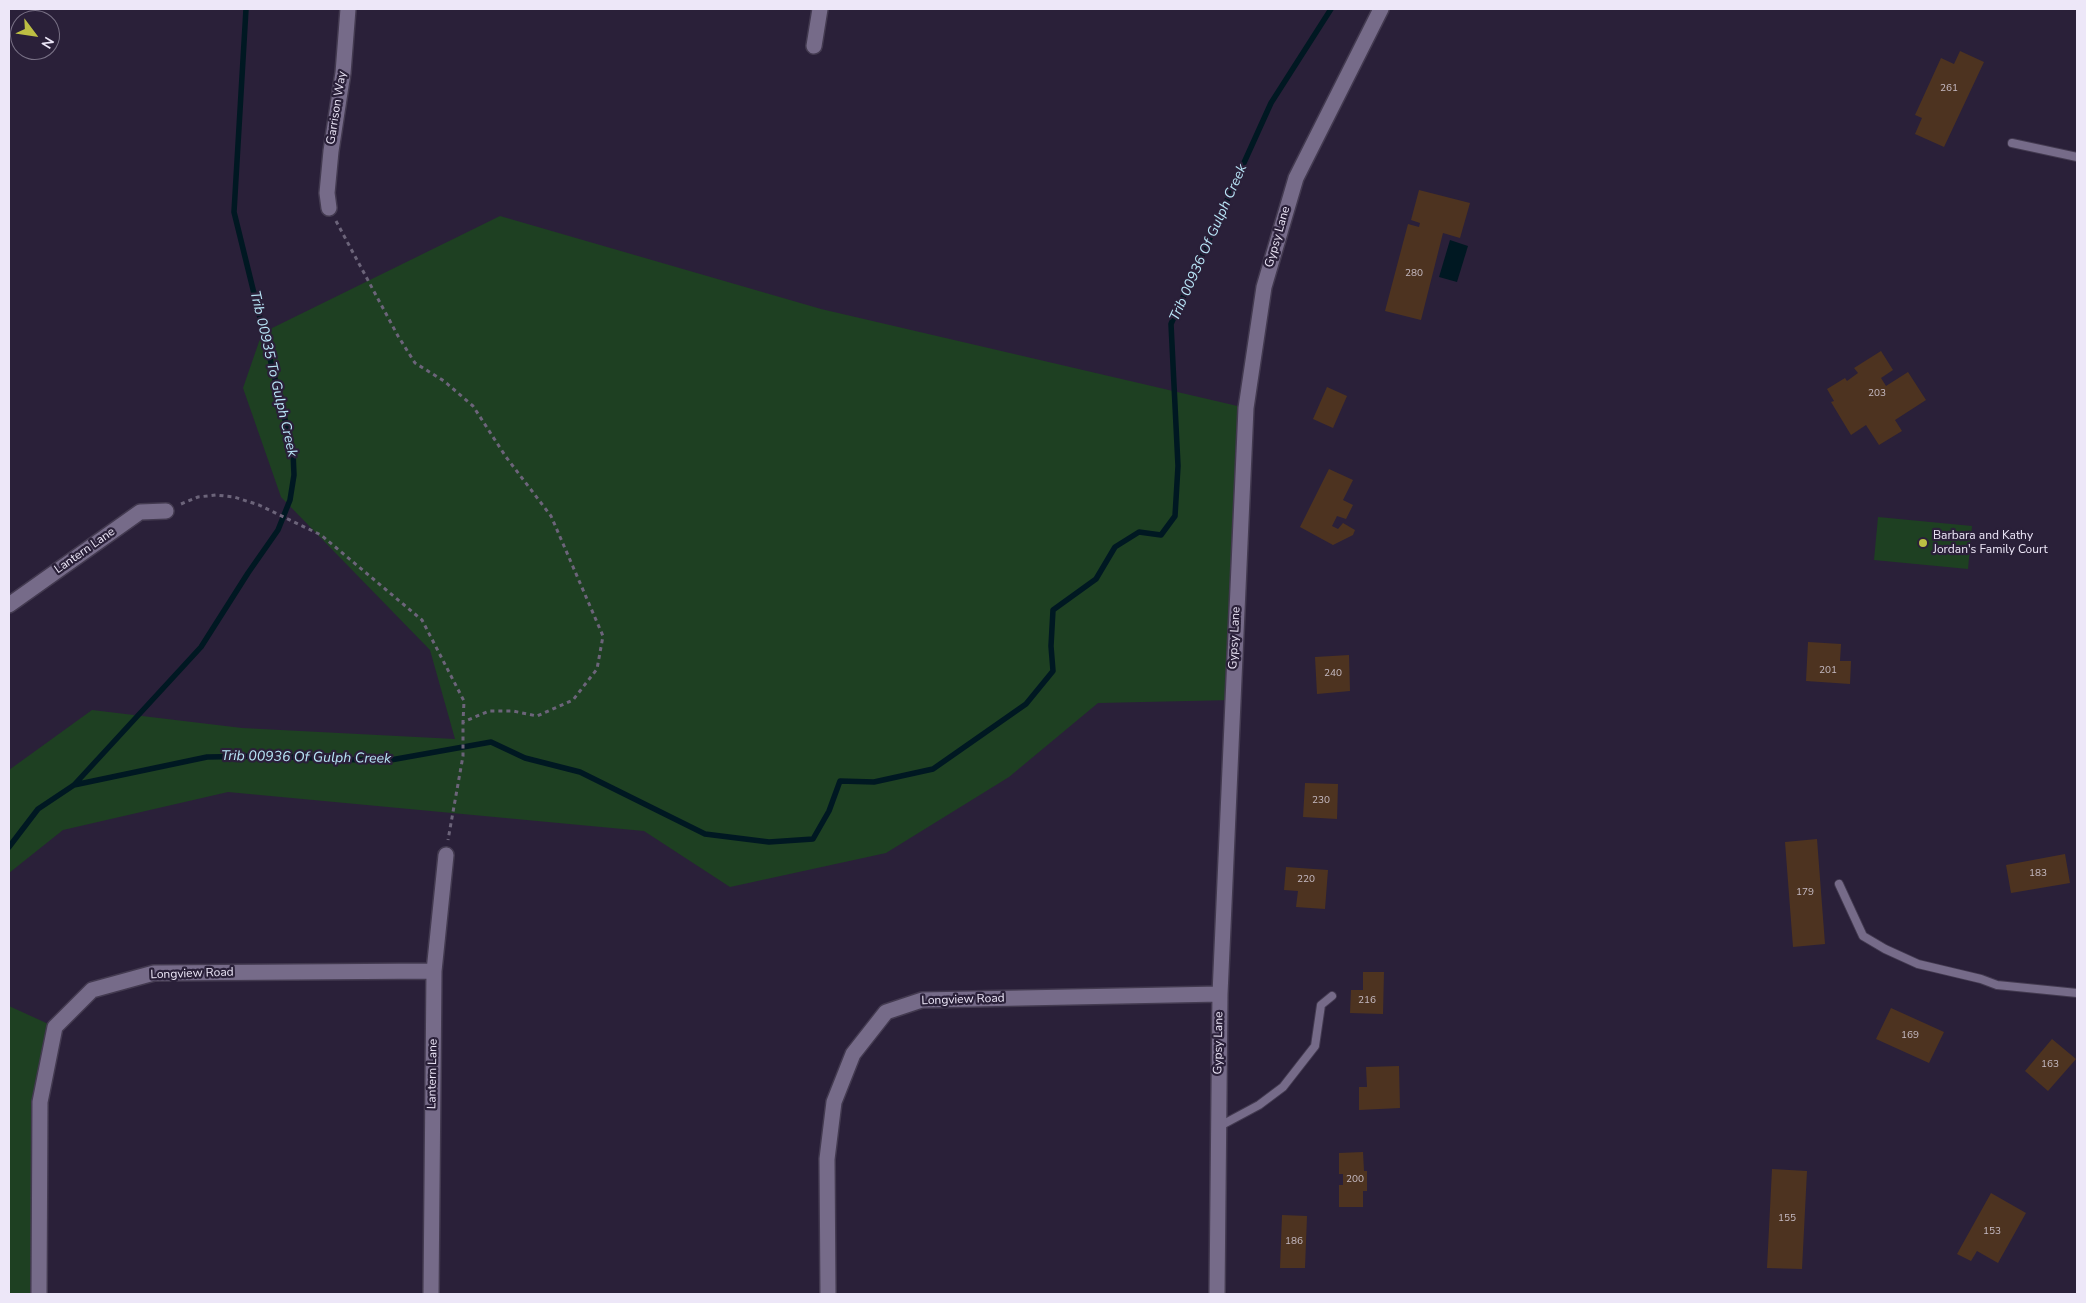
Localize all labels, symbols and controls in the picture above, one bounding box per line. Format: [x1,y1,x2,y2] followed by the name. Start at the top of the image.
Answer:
[10,10,60,60] north arrow
[37,33,58,52] text: N
[324,70,350,146] street label: Garrison Way
[1940,83,1958,95] house number: 261
[1167,162,1251,324] water label: Trib 00936 Of Gulph Creek
[1262,205,1294,269] street label: Gypsy Lane
[1405,268,1423,280] house number: 280
[246,289,300,459] water label: Trib 00935 To Gulph Creek
[1868,388,1886,400] house number: 203
[52,525,118,577] street label: Lantern Lane
[1933,529,2048,557] place label: Barbara and Kathy Jordan's Family Court
[1917,537,1929,549] marker: Barbara and Kathy Jordan's Family Court
[1226,606,1244,670] street label: Gypsy Lane
[1819,665,1837,677] house number: 201
[1324,668,1342,680] house number: 240
[221,748,391,768] water label: Trib 00936 Of Gulph Creek
[1312,795,1330,807] house number: 230
[2029,868,2047,880] house number: 183
[1297,874,1315,886] house number: 220
[1796,887,1814,899] house number: 179
[150,965,234,983] street label: Longview Road
[921,991,1005,1009] street label: Longview Road
[1358,995,1376,1007] house number: 216
[1211,1011,1227,1075] street label: Gypsy Lane
[1901,1030,1919,1042] house number: 169
[425,1039,441,1109] street label: Lantern Lane
[2041,1059,2059,1071] house number: 163
[1346,1174,1364,1186] house number: 200
[1778,1213,1796,1225] house number: 155
[1983,1226,2001,1238] house number: 153
[1285,1236,1303,1248] house number: 186

